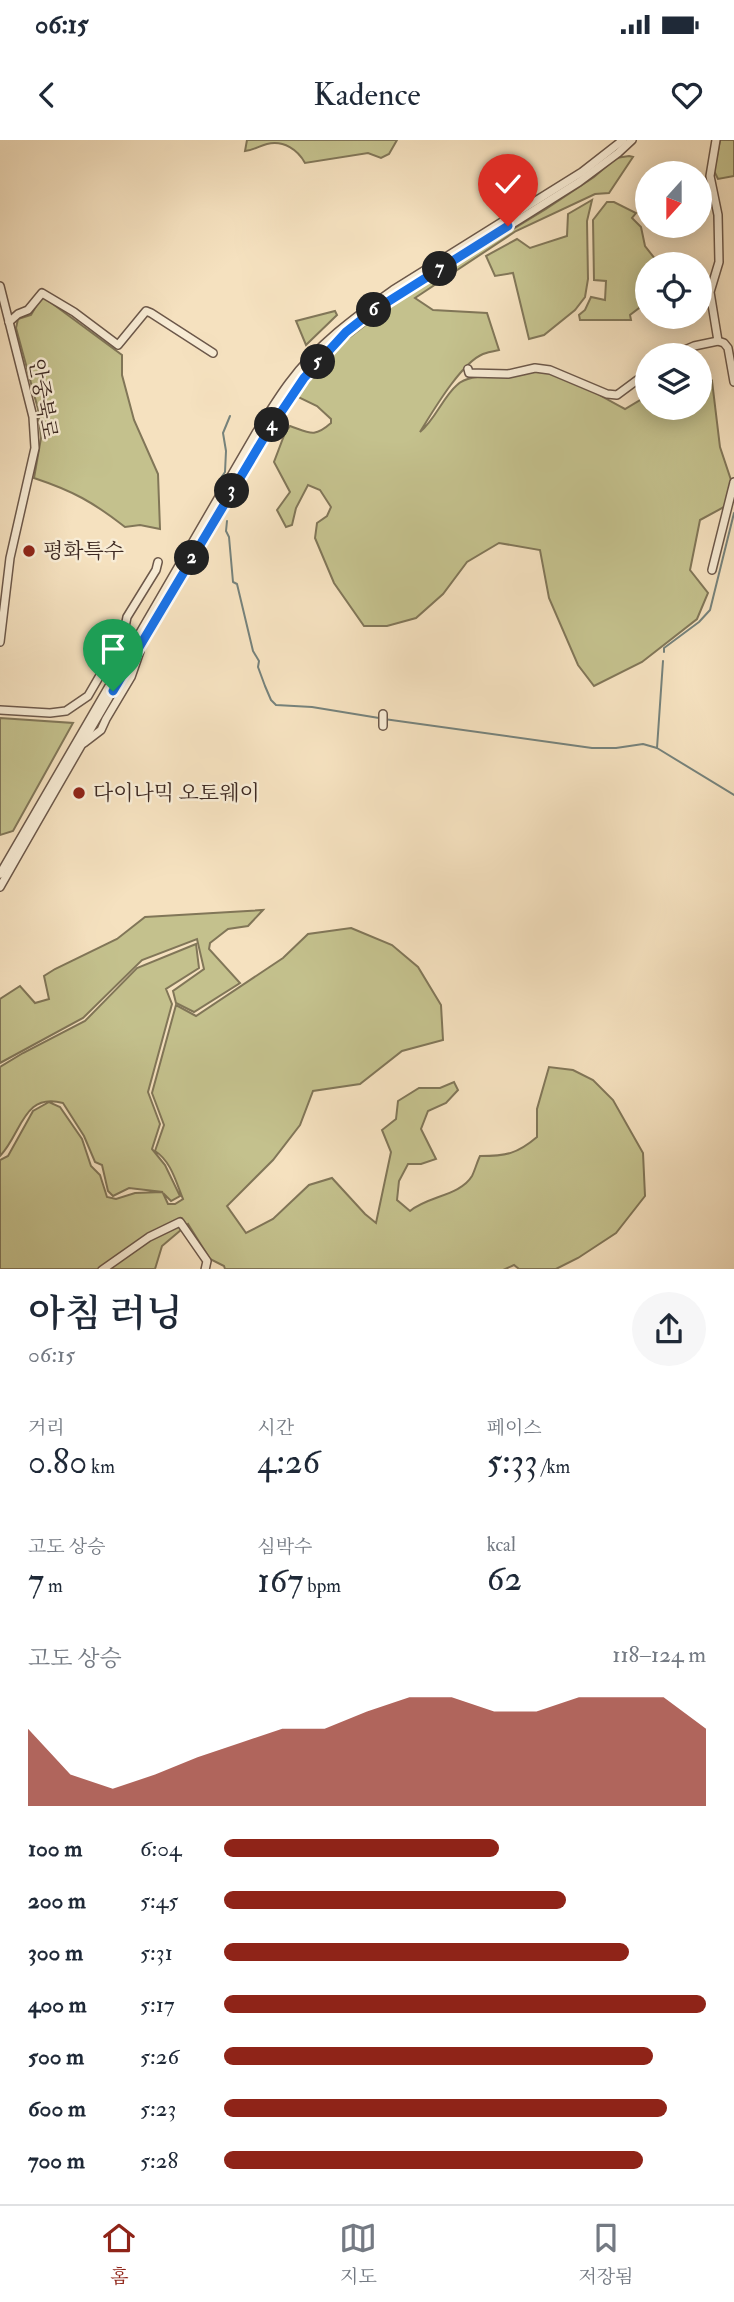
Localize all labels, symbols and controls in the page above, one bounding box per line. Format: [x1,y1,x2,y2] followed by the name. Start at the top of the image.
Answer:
[35,9,89,41] text: 06:15
[313,75,421,115] text: Kadence
[28,76,66,114] icon: back
[668,76,706,114] icon: heart
[478,154,538,226] pin
[635,161,712,238] north arrow
[635,161,712,420] map controls
[489,165,527,203] icon: check
[422,251,458,286] pin: 7
[635,252,712,329] button: locate
[435,256,444,280] text: 7
[356,292,392,328] pin: 6
[369,297,378,321] text: 6
[635,343,712,420] button: layers
[300,344,336,380] pin: 5
[313,349,322,373] text: 5
[23,357,63,441] street label: 안중북로
[254,408,290,442] pin: 4
[266,412,277,436] text: 4
[215,474,250,508] pin: 3
[228,478,235,502] text: 3
[43,538,124,565] place label: 평화특수
[174,540,210,576] pin: 2
[21,543,37,559] marker: 평화특수
[187,545,196,569] text: 2
[83,619,143,691] pin
[94,630,132,668] icon: arrive
[93,780,260,807] place label: 다이나믹 오토웨이
[71,785,87,801] marker: 다이나믹 오토웨이
[28,1290,183,1338] text: 아침 러닝
[632,1292,706,1366] button: share
[28,1340,75,1369] text: 06:15
[28,1416,65,1440] text: 거리
[257,1416,294,1440] text: 시간
[487,1416,542,1440] text: 페이스
[28,1440,87,1484] text: 0.80
[257,1440,320,1484] text: 4:26
[487,1440,538,1484] text: 5:33
[87,1455,115,1479] text: km
[538,1455,570,1479] text: /km
[487,1533,516,1557] text: kcal
[28,1535,105,1559] text: 고도 상승
[257,1535,312,1559] text: 심박수
[487,1557,522,1601] text: 62
[28,1559,44,1603] text: 7
[257,1559,303,1603] text: 167
[44,1574,63,1598] text: m
[303,1574,341,1598] text: bpm
[612,1640,706,1669] text: 118–124 m
[28,1644,122,1673] text: 고도 상승
[28,1834,82,1863] text: 100 m
[140,1834,181,1863] text: 6:04
[28,1886,86,1915] text: 200 m
[140,1886,178,1915] text: 5:45
[28,1938,83,1967] text: 300 m
[140,1938,173,1967] text: 5:31
[28,1990,87,2019] text: 400 m
[140,1990,175,2019] text: 5:17
[28,2042,84,2071] text: 500 m
[140,2042,179,2071] text: 5:26
[28,2094,86,2123] text: 600 m
[140,2094,176,2123] text: 5:23
[28,2146,85,2175] text: 700 m
[140,2146,178,2175] text: 5:28
[100,2219,138,2289] tab: 홈
[339,2219,377,2289] tab: 지도
[578,2219,633,2289] tab: 저장됨

